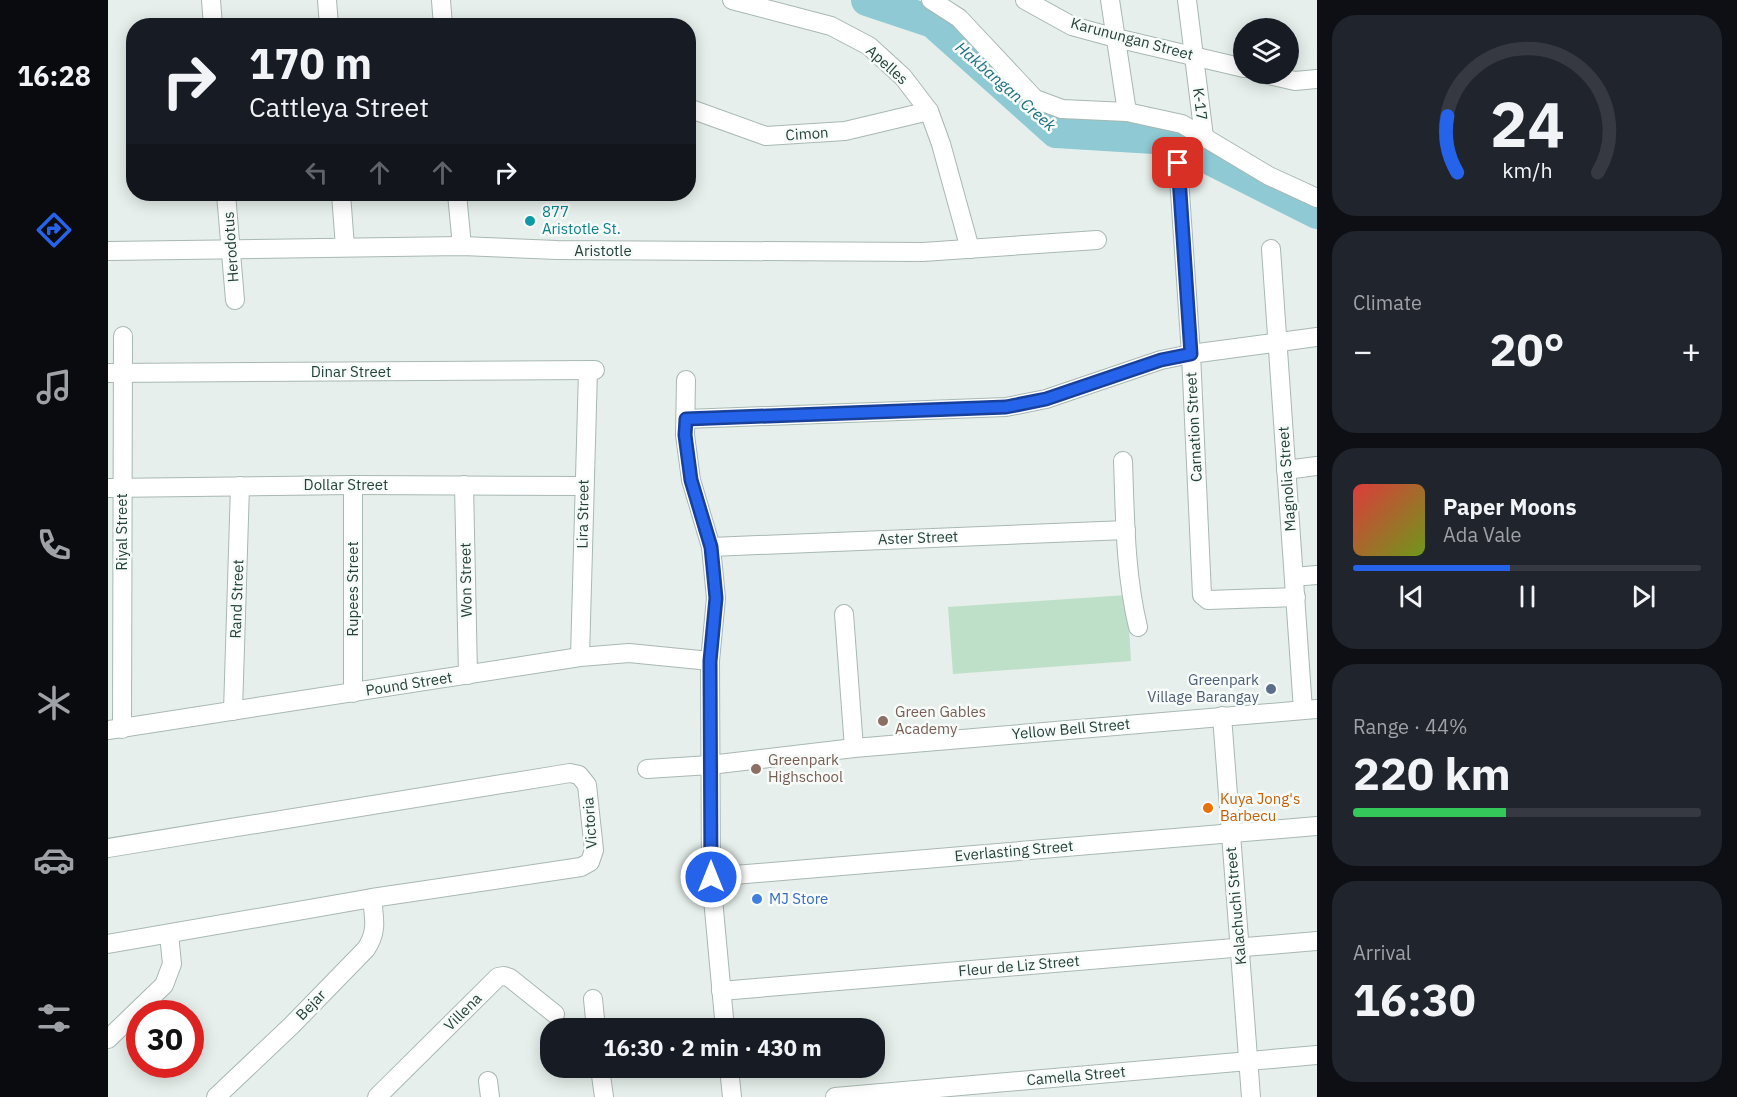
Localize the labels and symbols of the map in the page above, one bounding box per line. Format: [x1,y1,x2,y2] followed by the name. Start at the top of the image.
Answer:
[1069,13,1195,64] street label: Karunungan Street
[952,37,1061,135] water label: Hakbangan Creek
[862,41,912,88] street label: Apelles
[1189,87,1212,121] street label: K-17
[785,123,829,144] street label: Cimon
[1152,137,1203,188] pin
[542,202,621,238] place label: 877 Aristotle St.
[219,211,242,283] street label: Herodotus
[523,214,537,228] marker: 877 Aristotle St.
[574,241,632,260] street label: Aristotle
[311,362,391,381] street label: Dinar Street
[1181,372,1206,482] street label: Carnation Street
[1273,426,1300,532] street label: Magnolia Street
[304,475,388,494] street label: Dollar Street
[572,479,593,549] street label: Lira Street
[112,493,131,571] street label: Riyal Street
[877,527,959,548] street label: Aster Street
[343,541,362,637] street label: Rupees Street
[455,542,476,618] street label: Won Street
[226,559,247,639] street label: Rand Street
[364,667,454,700] street label: Pound Street
[1147,670,1260,706] place label: Greenpark Village Barangay
[1264,682,1278,696] marker: Greenpark Village Barangay
[895,702,986,738] place label: Green Gables Academy
[876,714,890,728] marker: Green Gables Academy
[1011,714,1131,743] street label: Yellow Bell Street
[768,750,843,786] place label: Greenpark Highschool
[749,762,763,776] marker: Greenpark Highschool
[1220,789,1300,825] place label: Kuya Jong's Barbecu
[578,797,601,849] street label: Victoria
[1201,801,1215,815] marker: Kuya Jong's Barbecu
[954,836,1074,865] street label: Everlasting Street
[679,845,743,909] position arrow
[1221,846,1250,966] street label: Kalachuchi Street
[769,889,828,908] place label: MJ Store
[750,892,764,906] marker: MJ Store
[958,951,1080,980] street label: Fleur de Liz Street
[292,985,330,1024] street label: Bejar
[440,989,486,1035] street label: Villena
[126,1000,204,1078] speed limit sign: 30
[1026,1062,1126,1089] street label: Camella Street

